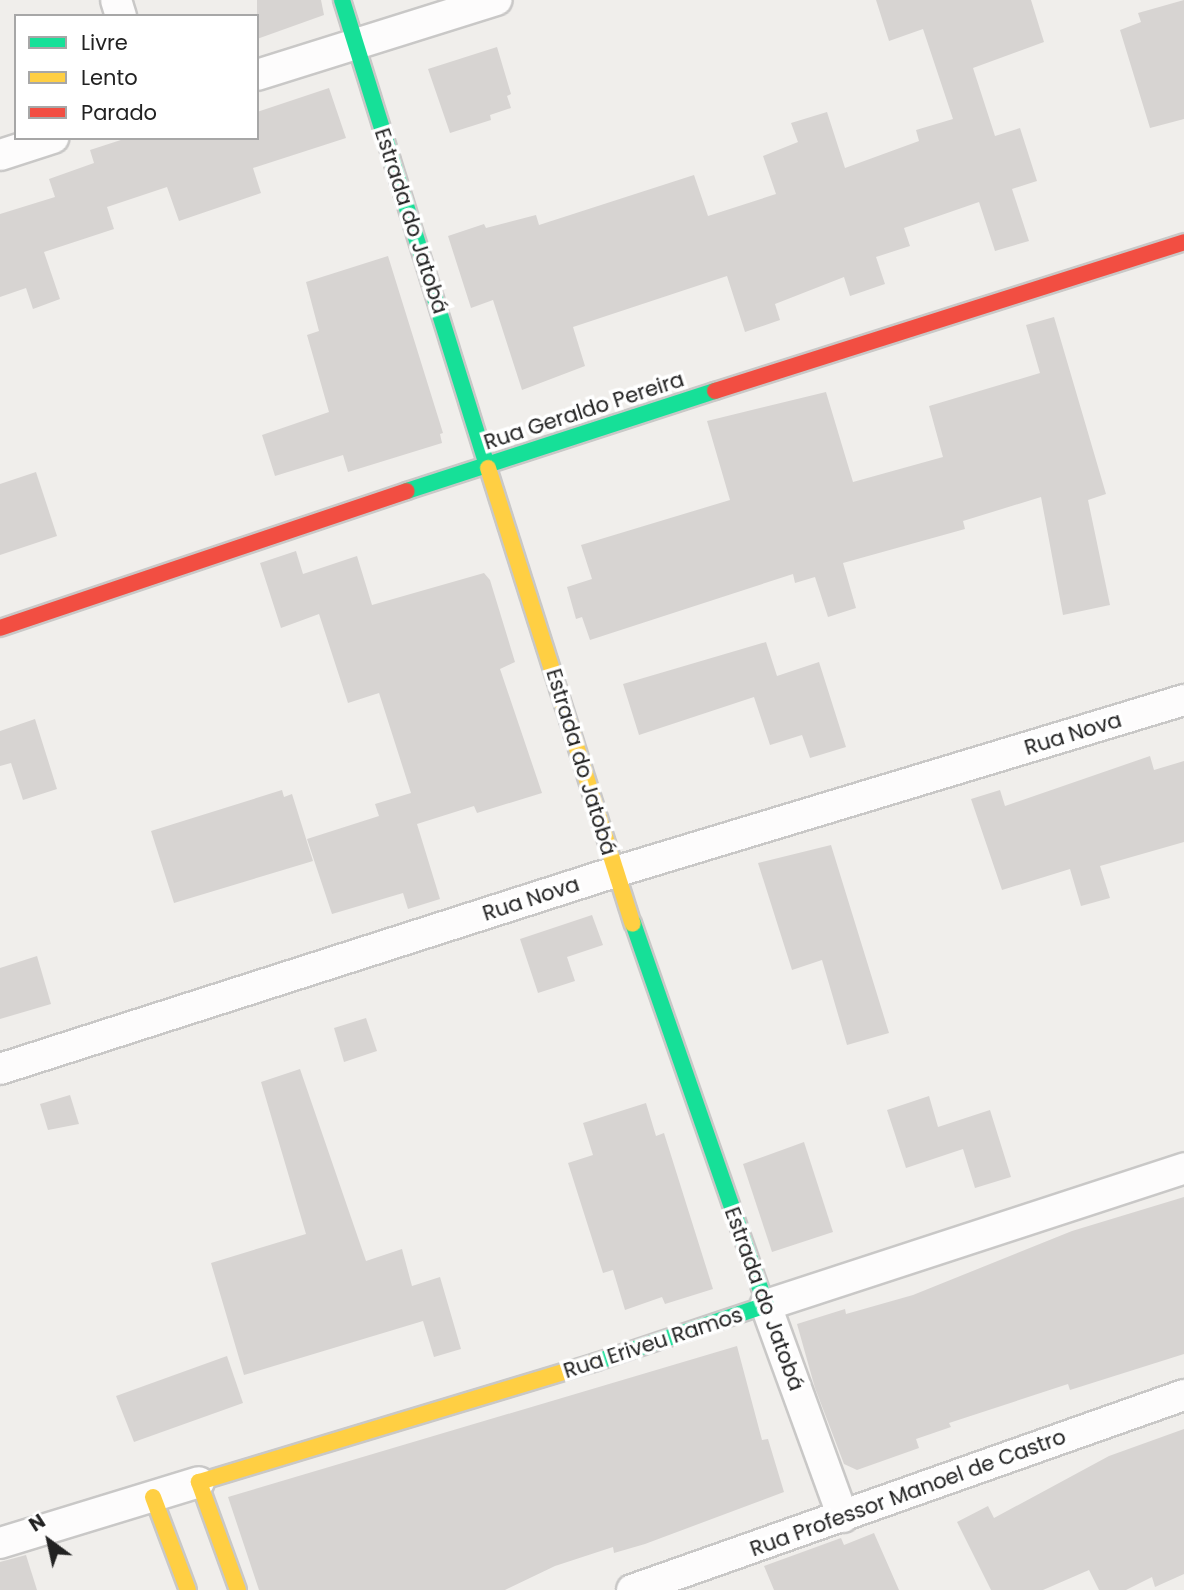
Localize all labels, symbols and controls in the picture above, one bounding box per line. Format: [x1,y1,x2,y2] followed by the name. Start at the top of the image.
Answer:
[14,14,259,140] legend
[81,28,128,57] text: Livre
[81,63,138,92] text: Lento
[81,98,157,127] text: Parado
[369,125,453,317] street label: Estrada do Jatobá
[481,367,687,455] street label: Rua Geraldo Pereira
[541,666,621,858] street label: Estrada do Jatobá
[1021,707,1125,761] street label: Rua Nova
[479,872,583,926] street label: Rua Nova
[719,1204,809,1394] street label: Estrada do Jatobá
[560,1302,746,1384] street label: Rua Eriveu Ramos
[747,1424,1069,1562] street label: Rua Professor Manoel de Castro
[14,1506,84,1576] north arrow
[24,1508,51,1538] text: N

